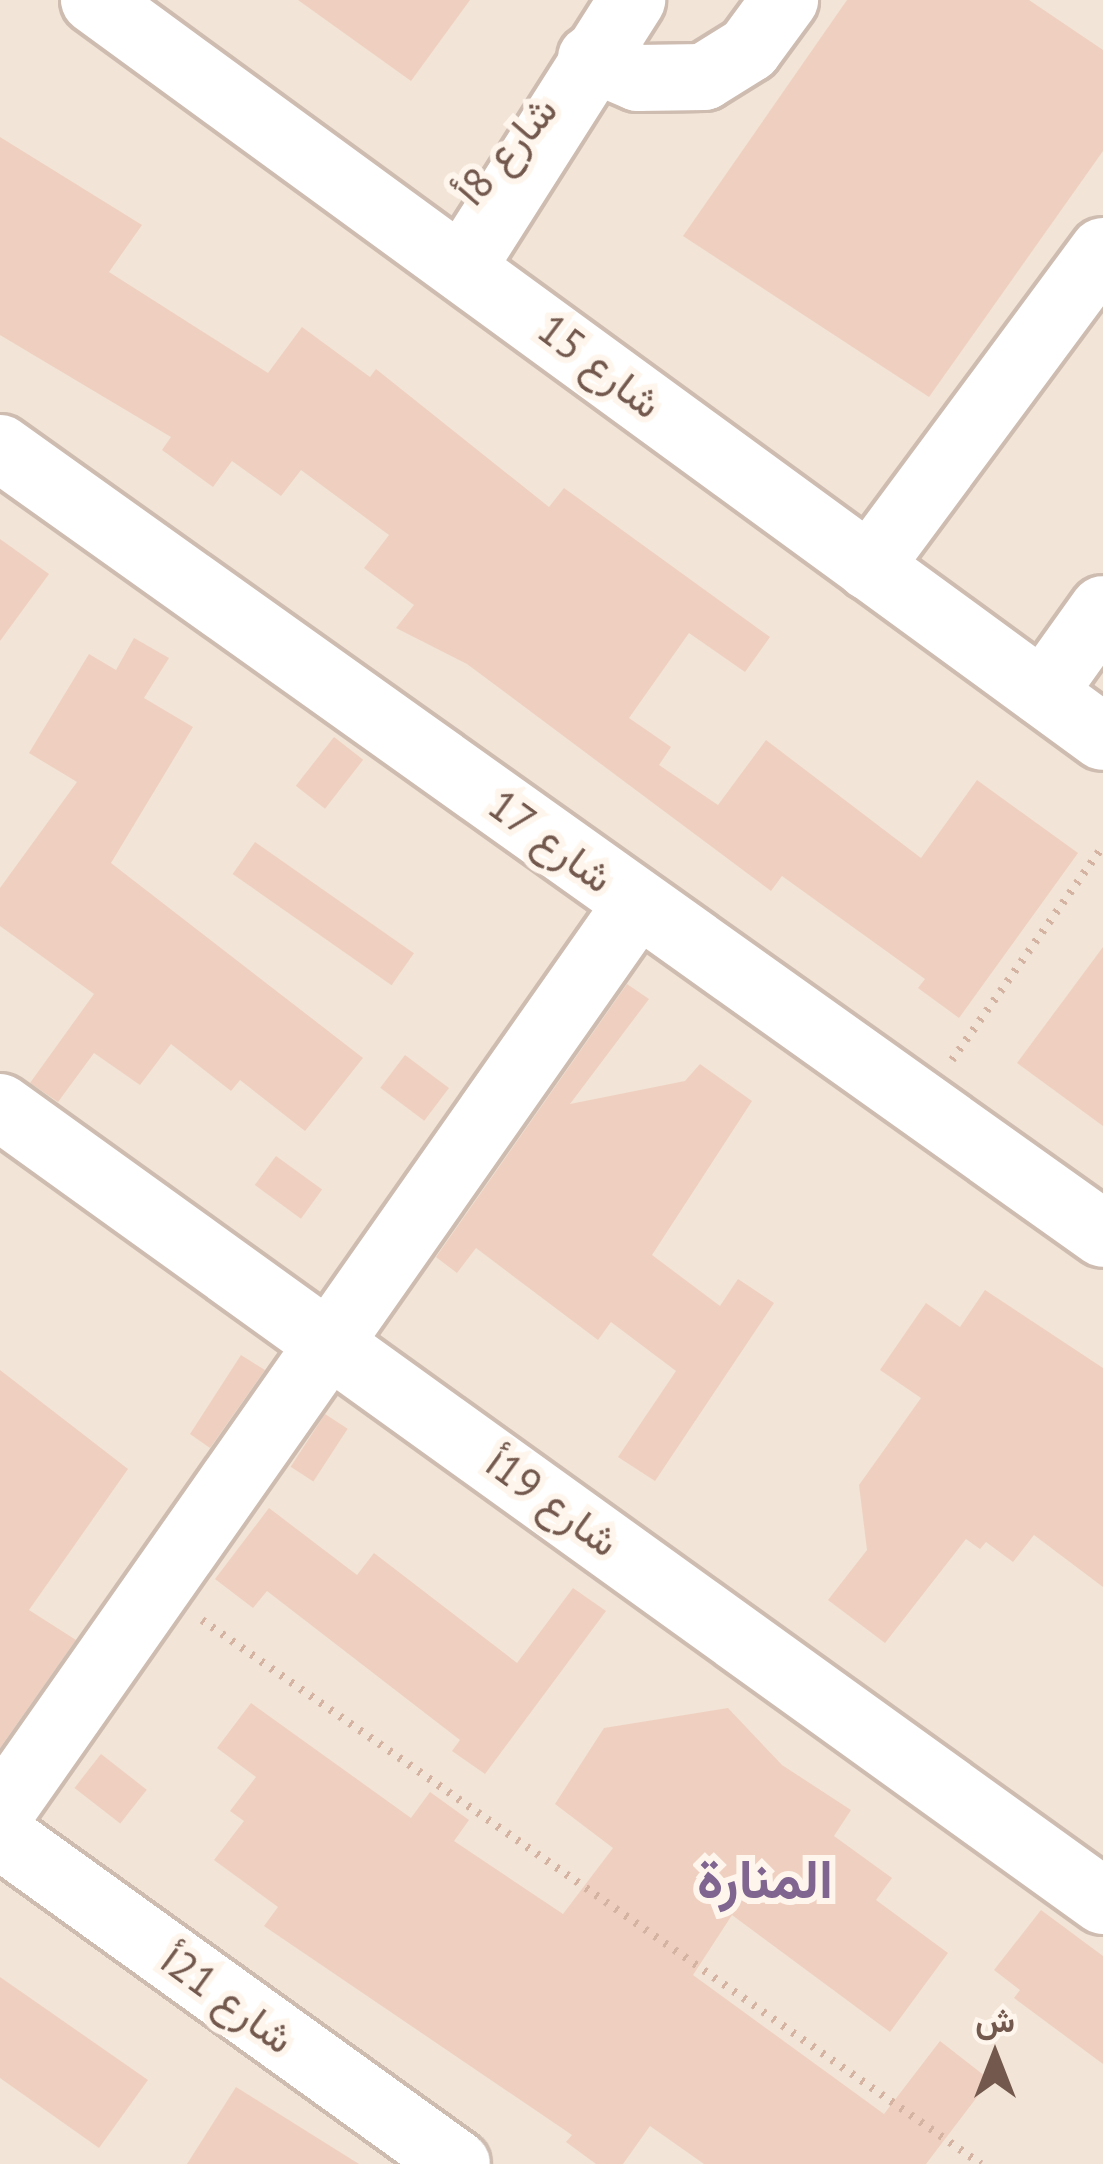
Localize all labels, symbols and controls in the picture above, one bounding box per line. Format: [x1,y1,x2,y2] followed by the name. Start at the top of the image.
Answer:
[445,85,567,215] street label: شارع 8أ
[528,303,672,429] street label: شارع 15
[479,779,623,903] street label: شارع 17
[477,1437,629,1567] street label: شارع 19أ
[697,1846,833,1910] district label: المنارة
[152,1934,304,2064] street label: شارع 21أ
[935,1996,1055,2116] north arrow
[975,1998,1015,2041] text: ش

